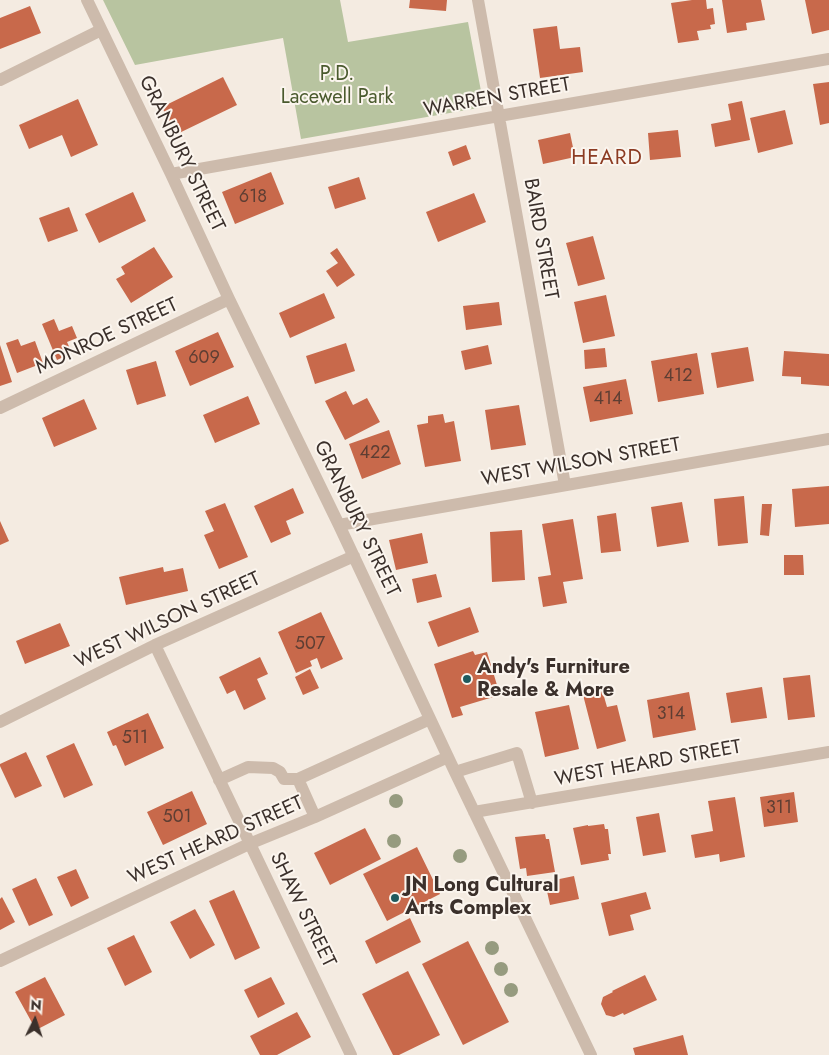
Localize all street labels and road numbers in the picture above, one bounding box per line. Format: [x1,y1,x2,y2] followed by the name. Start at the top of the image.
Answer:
[133,72,229,236] street label: GRANBURY STREET
[422,73,572,123] street label: WARREN STREET
[518,177,562,301] street label: BAIRD STREET
[32,294,182,380] street label: MONROE STREET
[480,434,682,492] street label: WEST WILSON STREET
[308,437,404,601] street label: GRANBURY STREET
[71,567,265,675] street label: WEST WILSON STREET
[553,736,743,792] street label: WEST HEARD STREET
[125,792,307,890] street label: WEST HEARD STREET
[264,849,340,971] street label: SHAW STREET

